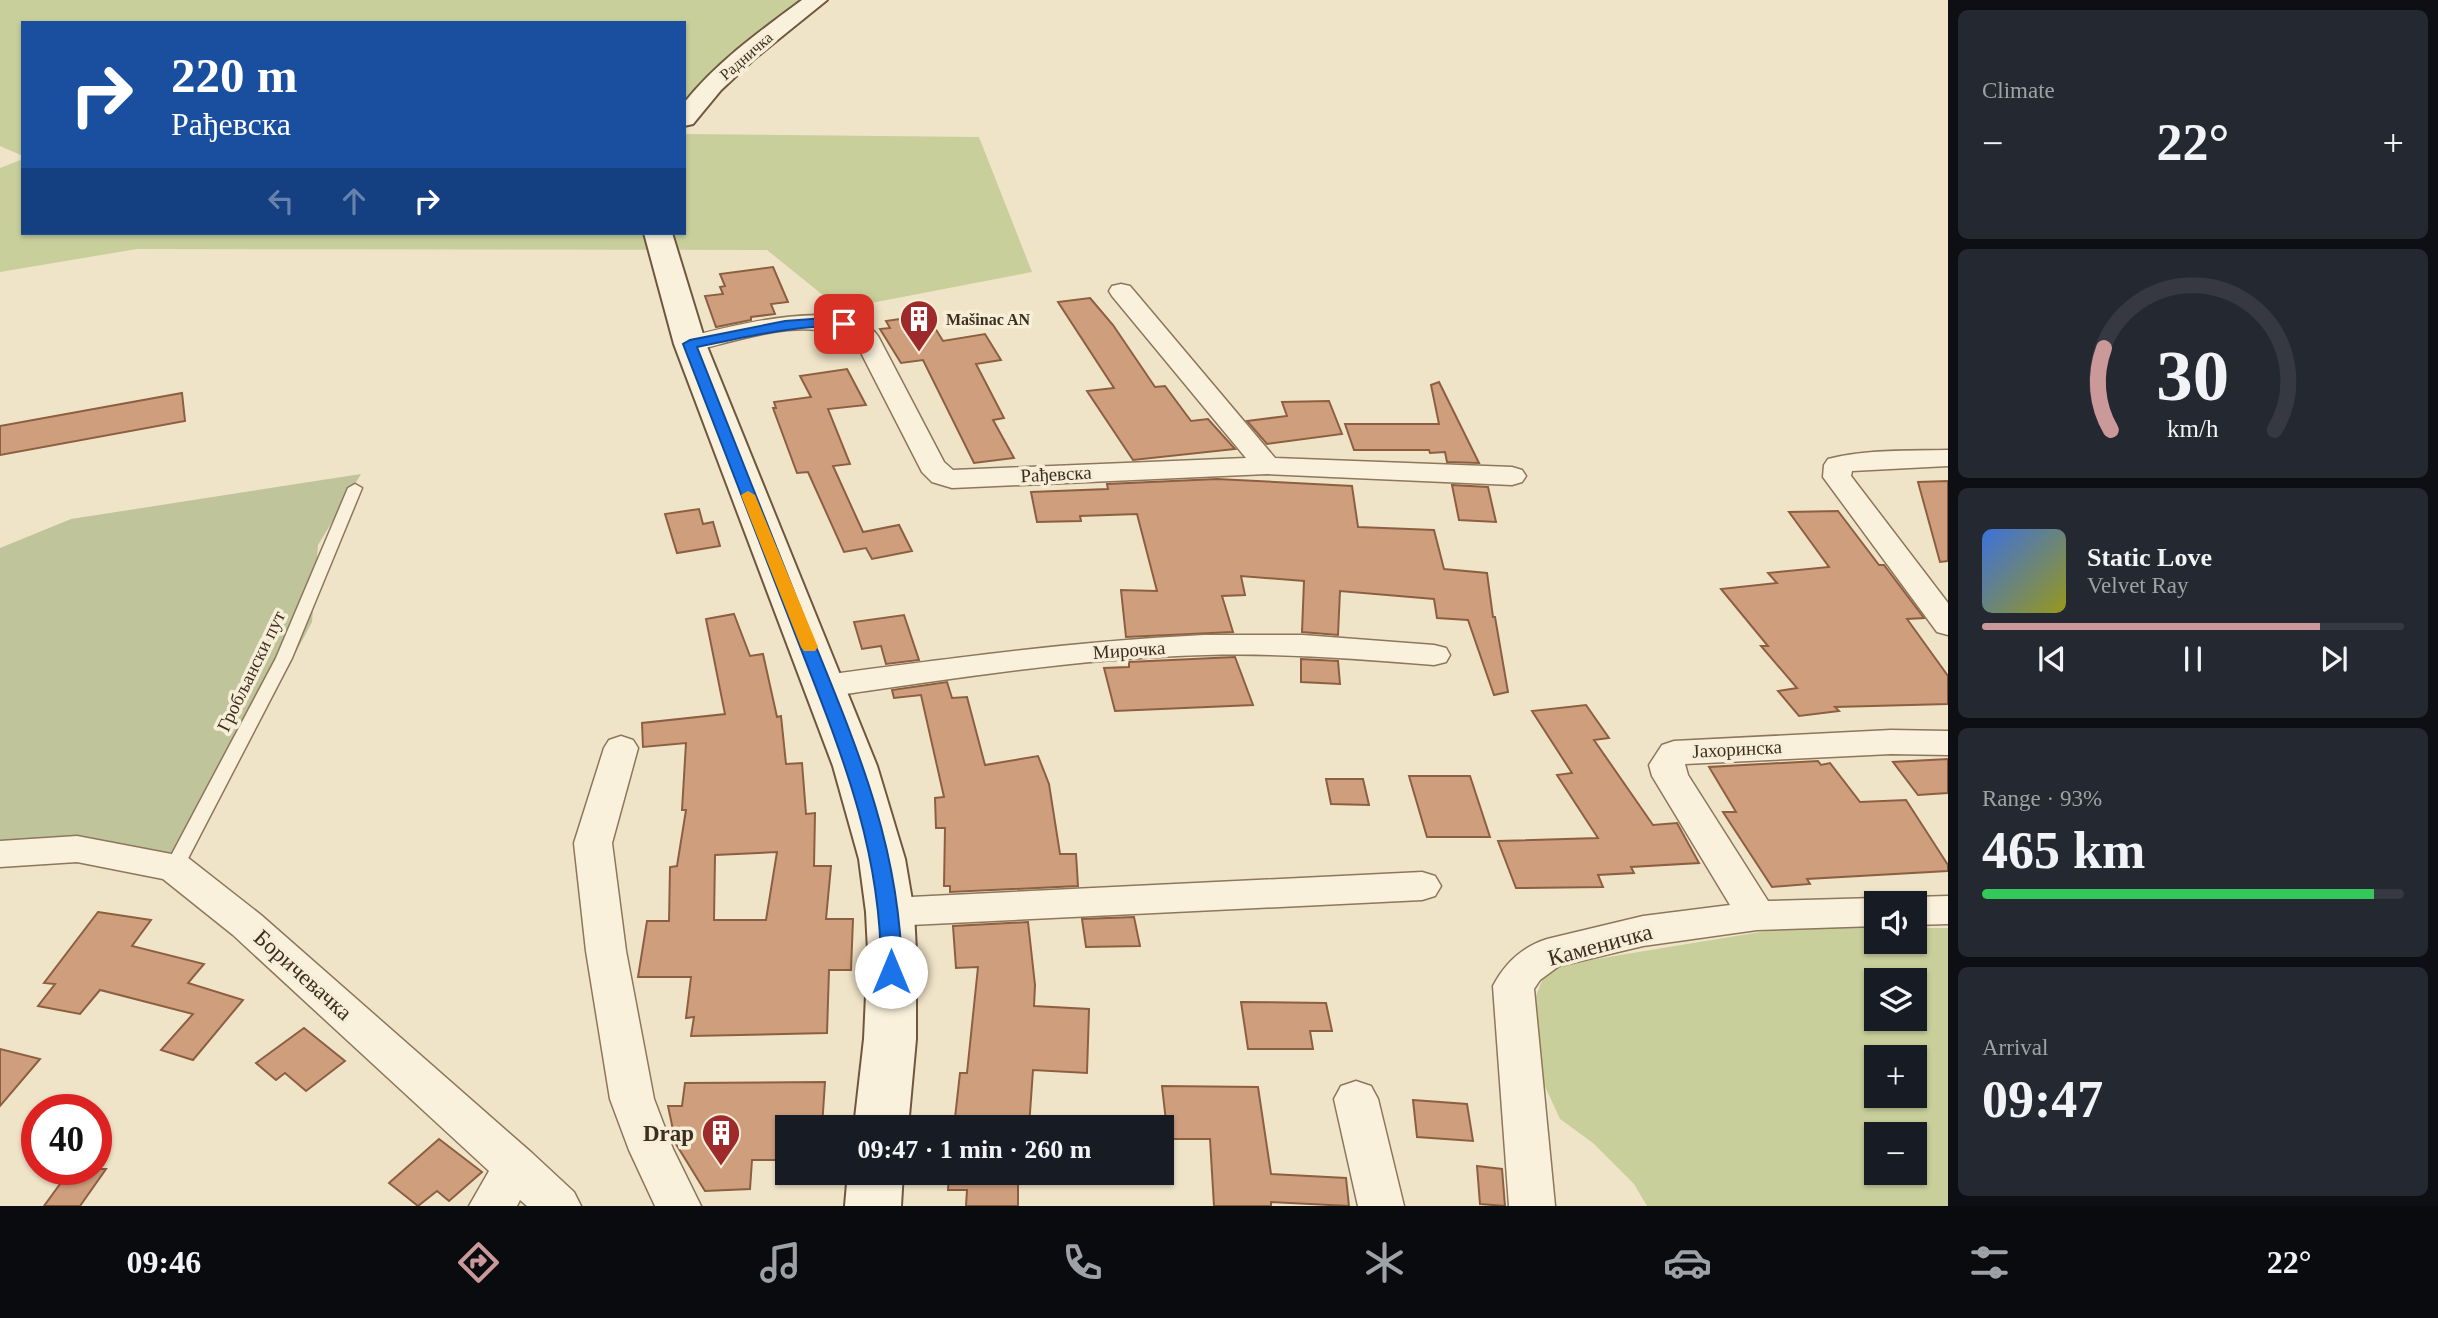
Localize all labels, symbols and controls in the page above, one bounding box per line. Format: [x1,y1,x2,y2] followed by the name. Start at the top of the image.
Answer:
[716,29,776,84] street label: Радничка
[171,48,298,103] text: 220 m
[56,49,147,140] icon: right
[1982,78,2055,103] text: Climate
[171,106,291,142] text: Рађевска
[2157,114,2229,171] text: 22°
[1982,122,2003,164] text: −
[2383,122,2404,164] text: +
[262,182,300,220] icon: left
[335,182,373,220] icon: ahead
[408,182,446,220] icon: right
[814,294,874,354] pin
[898,298,940,353] building icon: Mašinac AN
[825,305,863,343] icon: arrive
[946,311,1030,328] place label: Mašinac AN
[2157,335,2229,416] text: 30
[2167,415,2219,442] text: km/h
[1020,462,1093,486] street label: Рађевска
[2087,543,2212,572] text: Static Love
[2087,573,2189,598] text: Velvet Ray
[213,607,290,735] street label: Гробљански пут
[1092,637,1166,663] street label: Мирочка
[2033,640,2071,678] icon: previous
[2174,640,2212,678] icon: pause
[2315,640,2353,678] icon: next
[1692,736,1783,762] street label: Јахоринска
[1982,786,2102,811] text: Range · 93%
[1982,822,2145,879] text: 465 km
[1864,891,1927,1185] map controls
[1864,891,1927,954] button: sound
[1545,919,1655,971] street label: Каменичка
[249,925,357,1025] street label: Боричевачка
[854,935,928,1009] position arrow
[1864,968,1927,1031] button: layers
[1982,1035,2048,1060] text: Arrival
[1864,1045,1927,1108] button: +
[1982,1071,2103,1128] text: 09:47
[21,1094,112,1185] speed limit sign: 40
[700,1112,742,1167] building icon: Drap
[643,1121,694,1146] place label: Drap
[1864,1122,1927,1185] button: −
[858,1135,1092,1164] text: 09:47 · 1 min · 260 m
[454,1238,503,1287] icon: directions
[756,1238,805,1287] icon: music
[1058,1238,1107,1287] icon: phone
[1360,1238,1409,1287] icon: climate
[1663,1238,1712,1287] icon: car
[1965,1238,2014,1287] icon: filters
[127,1244,201,1280] text: 09:46
[2267,1244,2311,1280] text: 22°

